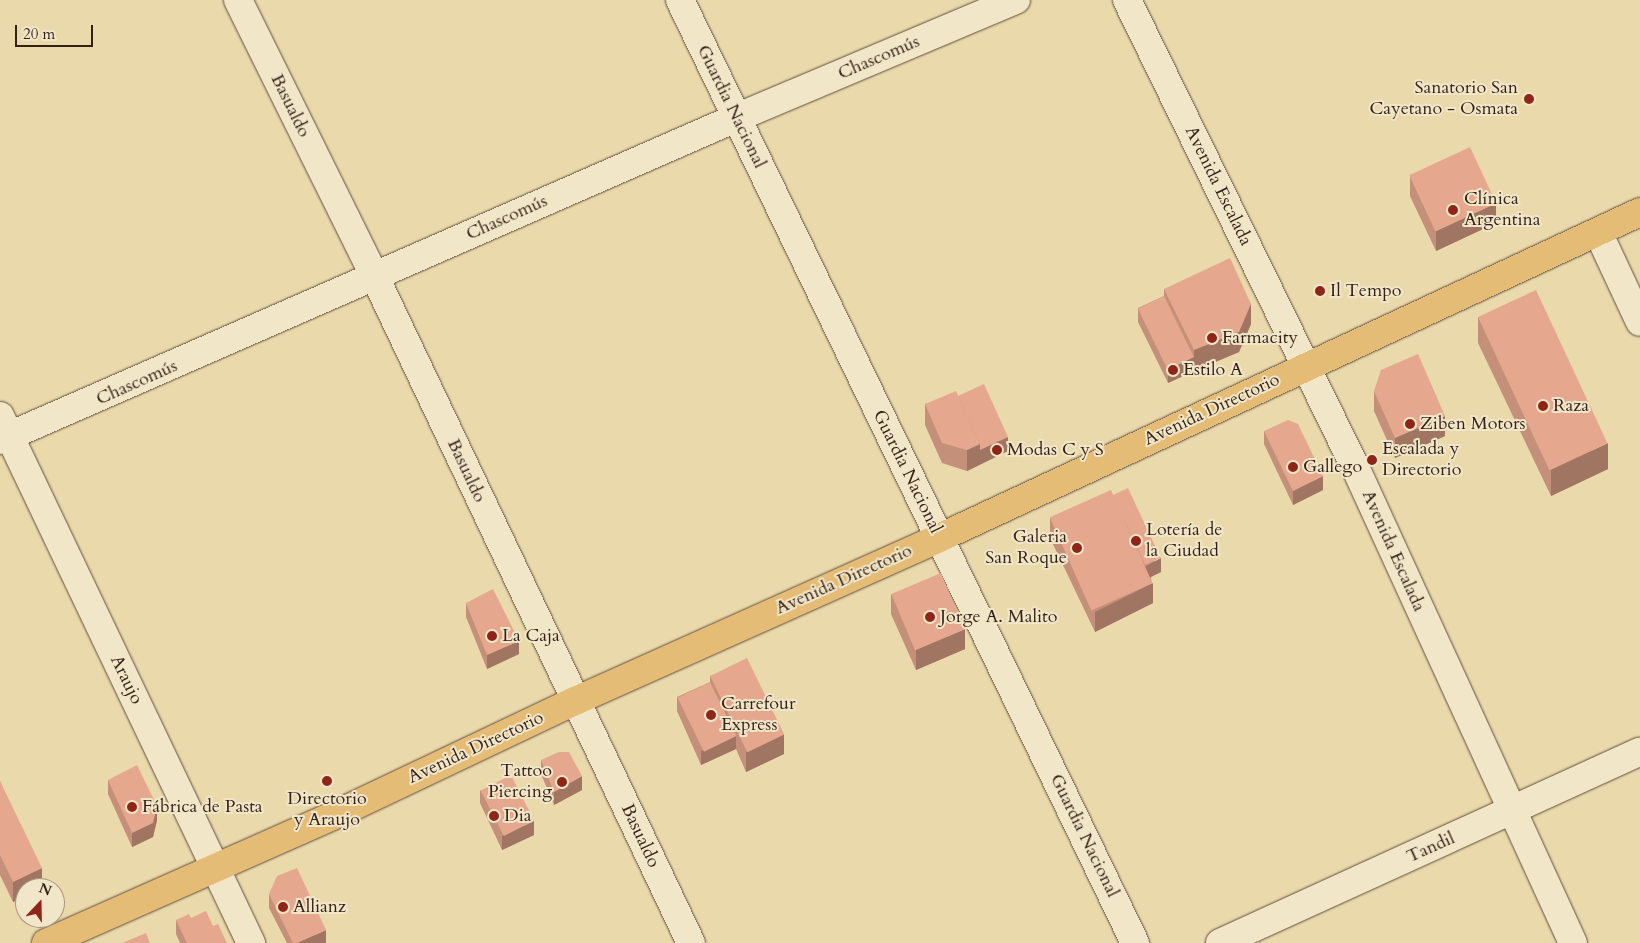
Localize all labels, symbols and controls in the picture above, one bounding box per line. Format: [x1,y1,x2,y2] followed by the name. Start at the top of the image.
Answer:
[18,15,95,47] scale bar
[23,24,55,44] text: 20 m
[835,31,923,85] street label: Chascomús
[692,42,770,172] street label: Guardia Nacional
[265,71,315,141] street label: Basualdo
[1370,78,1518,120] place label: Sanatorio San Cayetano - Osmata
[1522,92,1536,106] marker: Sanatorio San Cayetano - Osmata
[1180,123,1256,249] street label: Avenida Escalada
[1464,189,1541,232] place label: Clínica Argentina
[463,191,551,245] street label: Chascomús
[1446,203,1460,217] marker: Clínica Argentina
[1330,280,1401,302] place label: Il Tempo
[1314,285,1326,297] marker: Il Tempo
[1222,327,1298,349] place label: Farmacity
[1206,332,1218,344] marker: Farmacity
[93,356,181,410] street label: Chascomús
[1183,359,1243,381] place label: Estilo A
[1167,364,1179,376] marker: Estilo A
[1141,369,1283,451] street label: Avenida Directorio
[1553,395,1589,417] place label: Raza
[1537,400,1549,412] marker: Raza
[868,407,946,537] street label: Guardia Nacional
[1420,413,1525,435] place label: Ziben Motors
[1404,418,1416,430] marker: Ziben Motors
[442,436,490,506] street label: Basualdo
[1007,439,1104,461] place label: Modas C y S
[1382,439,1461,482] place label: Escalada y Directorio
[991,444,1003,456] marker: Modas C y S
[1366,454,1378,466] marker: Escalada y Directorio
[1303,456,1362,478] place label: Gallego
[1287,461,1299,473] marker: Gallego
[1357,487,1429,615] street label: Avenida Escalada
[1146,520,1222,562] place label: Lotería de la Ciudad
[985,527,1067,570] place label: Galeria San Roque
[1130,535,1142,547] marker: Lotería de la Ciudad
[772,540,916,620] street label: Avenida Directorio
[1071,542,1083,554] marker: Galeria San Roque
[940,606,1057,628] place label: Jorge A. Malito
[924,611,936,623] marker: Jorge A. Malito
[502,625,560,647] place label: La Caja
[486,630,498,642] marker: La Caja
[105,652,147,708] street label: Araujo
[721,694,796,736] place label: Carrefour Express
[405,707,547,789] street label: Avenida Directorio
[705,709,717,721] marker: Carrefour Express
[488,761,552,804] place label: Tattoo Piercing
[1045,771,1123,901] street label: Guardia Nacional
[321,775,333,787] marker: Directorio y Araujo
[556,776,568,788] marker: Tattoo Piercing
[287,789,367,832] place label: Directorio y Araujo
[142,796,263,818] place label: Fábrica de Pasta
[126,801,138,813] marker: Fábrica de Pasta
[616,801,664,871] street label: Basualdo
[504,805,531,827] place label: Dia
[488,810,500,822] marker: Dia
[1404,828,1458,868] street label: Tandil
[15,878,65,928] north arrow
[36,878,54,901] text: N
[293,896,346,918] place label: Allianz
[277,901,289,913] marker: Allianz

